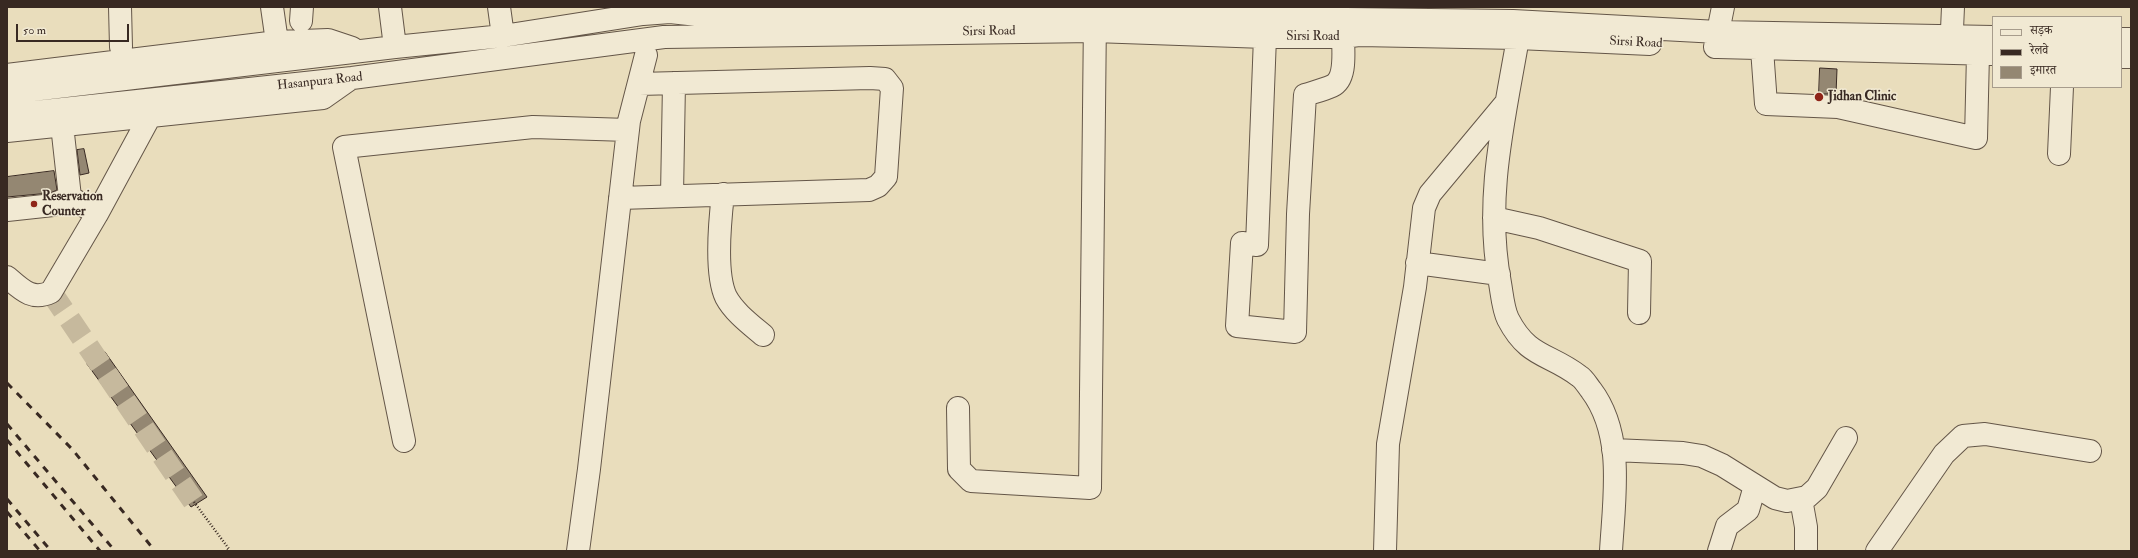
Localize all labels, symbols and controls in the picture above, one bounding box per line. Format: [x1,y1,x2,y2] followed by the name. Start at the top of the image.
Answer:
[18,16,131,42] scale bar
[1992,16,2122,88] legend
[23,23,46,38] text: 50 m
[2030,23,2053,38] text: सड़क
[962,24,1016,40] street label: Sirsi Road
[1286,29,1340,45] street label: Sirsi Road
[1609,34,1663,52] street label: Sirsi Road
[2030,43,2048,58] text: रेलवे
[2030,63,2056,78] text: इमारत
[277,70,363,94] street label: Hasanpura Road
[1828,89,1896,105] place label: Jidhan Clinic
[1813,91,1825,103] marker: Jidhan Clinic
[42,189,103,220] place label: Reservation Counter
[29,199,39,209] marker: Reservation Counter

